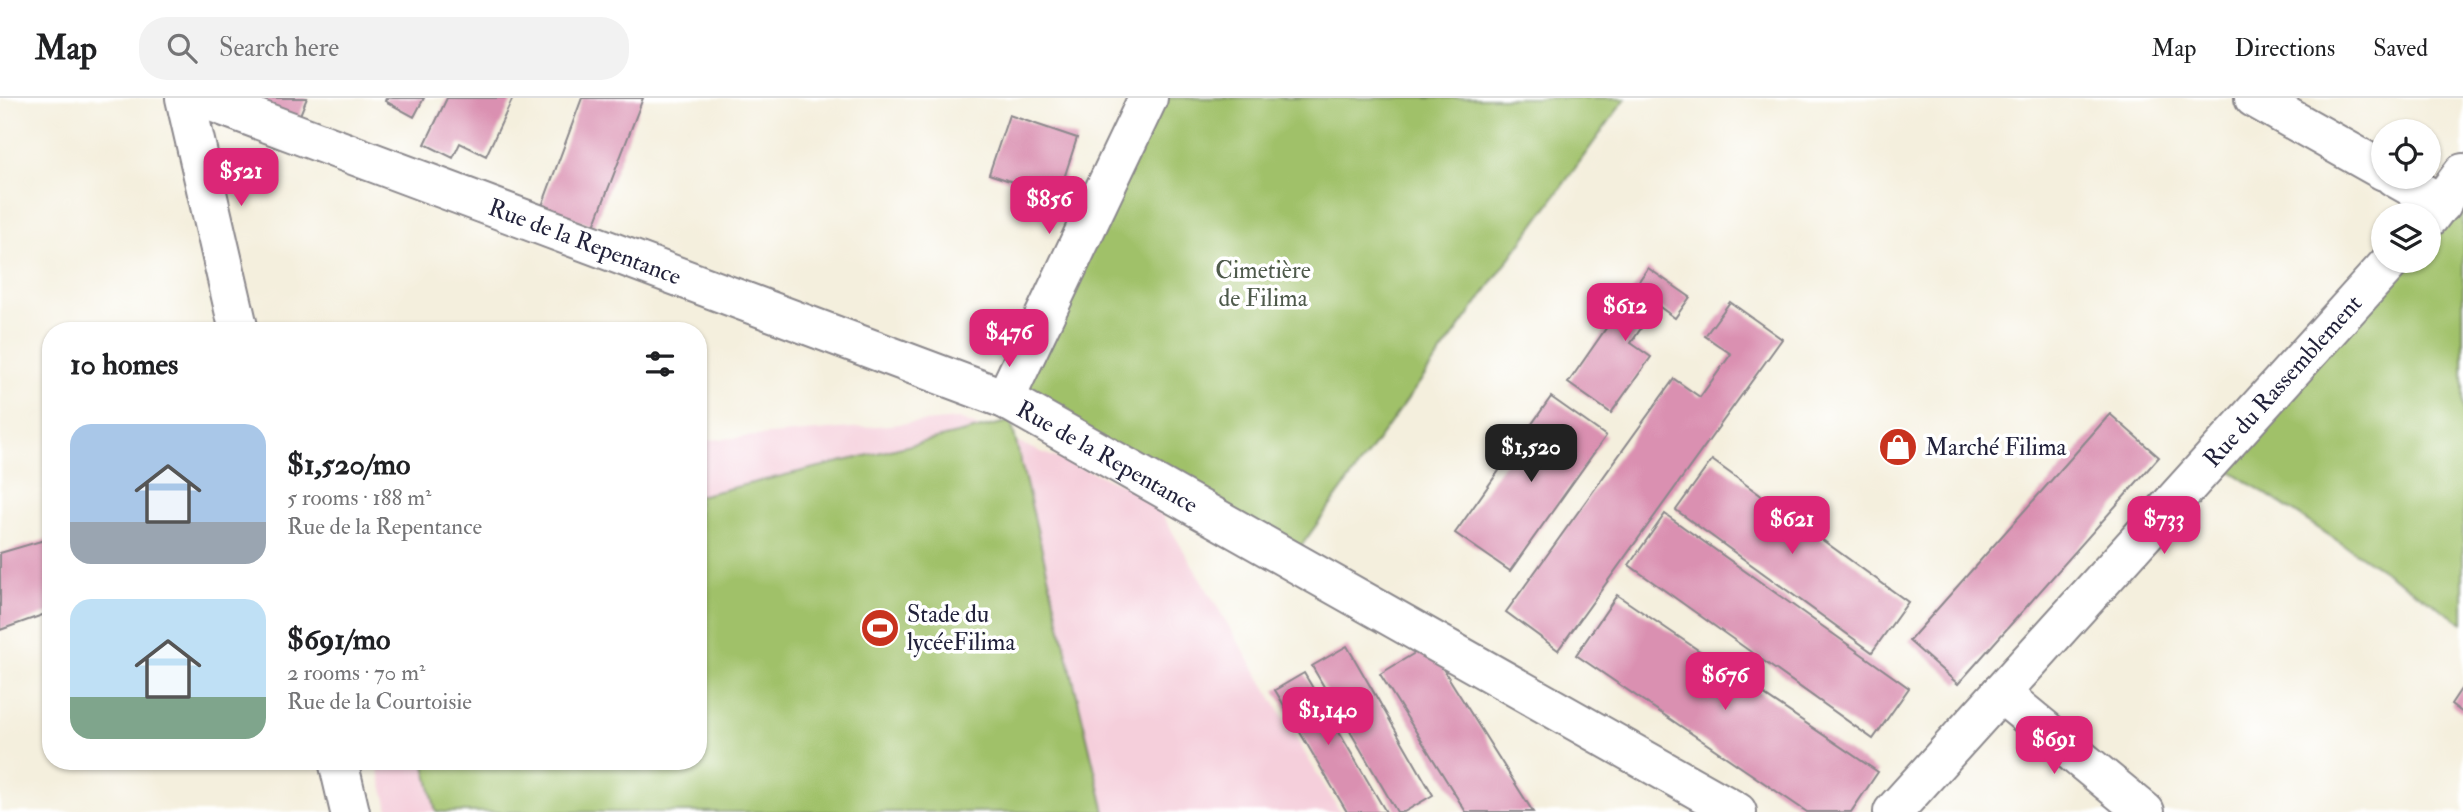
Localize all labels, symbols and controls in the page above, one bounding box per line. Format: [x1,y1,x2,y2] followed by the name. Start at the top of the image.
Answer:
[139,17,629,80] search box
[35,28,97,69] text: Map
[163,29,201,67] icon: search
[219,32,339,64] text: Search here
[2151,33,2196,64] text: Map
[2234,33,2335,64] text: Directions
[2373,33,2428,64] text: Saved
[2371,119,2441,273] map controls
[2371,119,2441,189] button: locate
[200,148,282,208] pin: $521
[220,156,262,185] text: $521
[1008,176,1090,236] pin: $856
[1026,184,1072,213] text: $856
[484,192,686,292] street label: Rue de la Repentance
[2371,203,2441,273] button: layers
[1215,255,1311,314] park label: Cimetière de Filima
[1584,284,1666,343] pin: $612
[2197,288,2369,474] street label: Rue du Rassemblement
[1603,291,1647,320] text: $612
[968,310,1050,369] pin: $476
[985,317,1033,346] text: $476
[641,345,679,383] icon: filters
[70,346,178,383] text: 10 homes
[1011,394,1203,521] street label: Rue de la Repentance
[1474,424,1588,484] pin: $1,520
[1877,426,1919,468] shop icon: Marché Filima
[1501,432,1561,461] text: $1,520
[1925,432,2068,463] place label: Marché Filima
[287,446,410,483] text: $1,520/mo
[126,452,210,536] icon: home
[287,483,431,512] text: 5 rooms · 188 m²
[1751,496,1833,556] pin: $621
[2123,496,2205,556] pin: $733
[1770,504,1814,533] text: $621
[2143,504,2185,533] text: $733
[287,512,482,541] text: Rue de la Repentance
[907,599,1016,658] place label: Stade du lycéeFilima
[859,607,901,649] sports icon: Stade du lycéeFilima
[287,621,390,658] text: $691/mo
[126,627,210,711] icon: home
[1684,652,1766,712] pin: $676
[287,658,426,687] text: 2 rooms · 70 m²
[1702,660,1748,689] text: $676
[287,687,472,716] text: Rue de la Courtoisie
[1271,688,1385,747] pin: $1,140
[1298,695,1358,724] text: $1,140
[2013,716,2095,776] pin: $691
[2032,724,2076,753] text: $691

